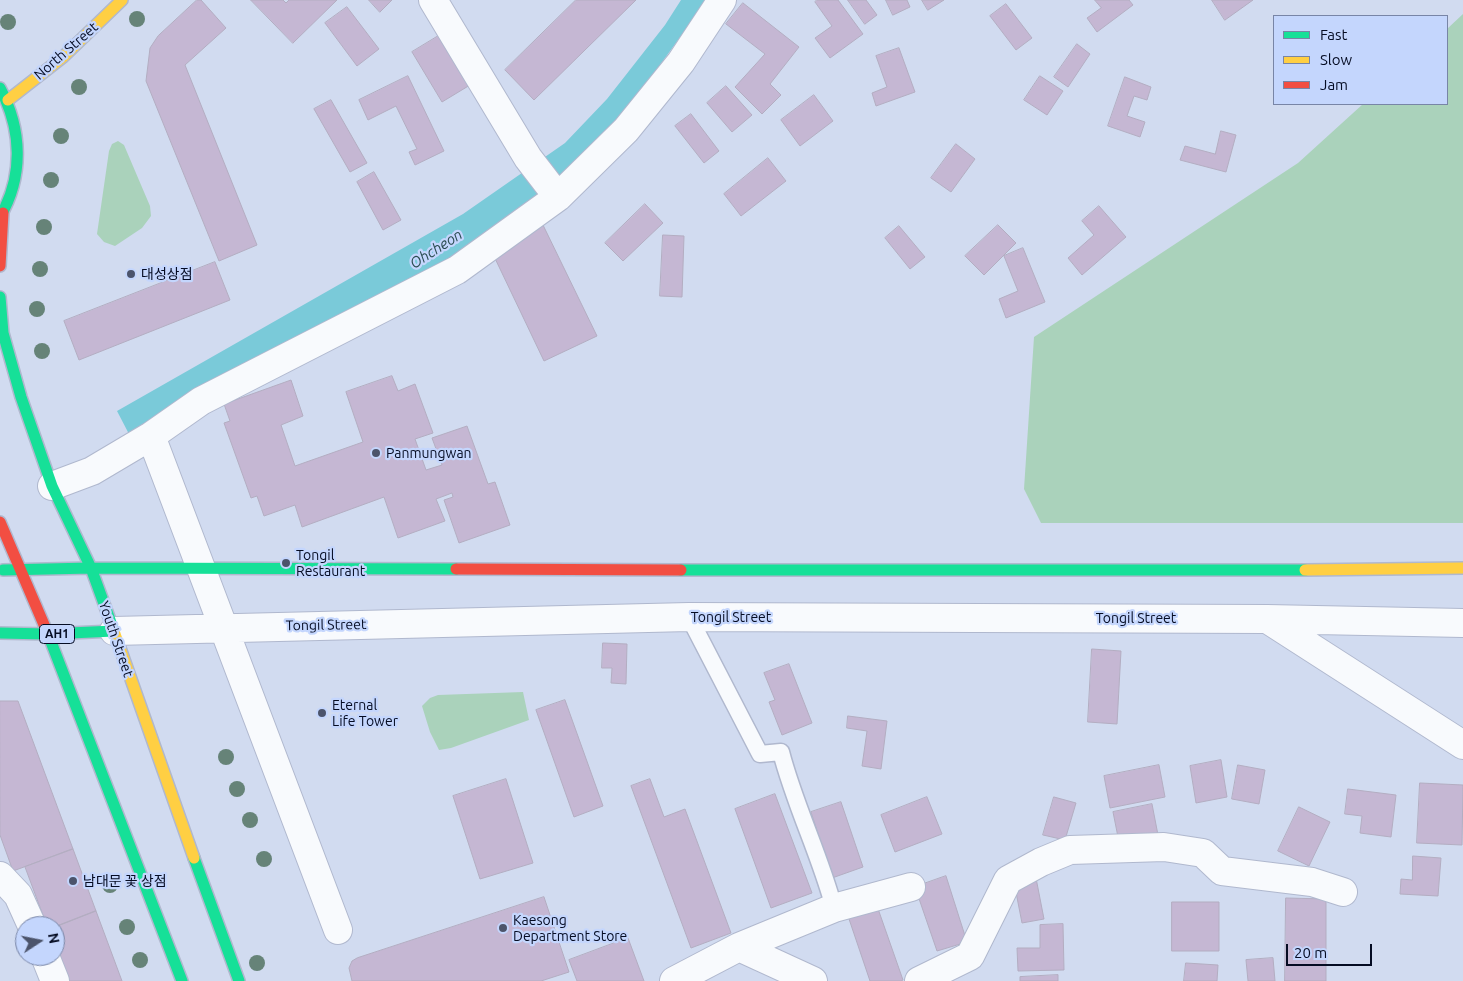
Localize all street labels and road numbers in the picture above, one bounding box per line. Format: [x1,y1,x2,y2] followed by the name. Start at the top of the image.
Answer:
[31,19,101,83] street label: North Street
[95,599,137,679] street label: Youth Street
[691,609,771,625] street label: Tongil Street
[1096,610,1176,626] street label: Tongil Street
[286,616,366,634] street label: Tongil Street
[40,624,74,644] road number: AH1

